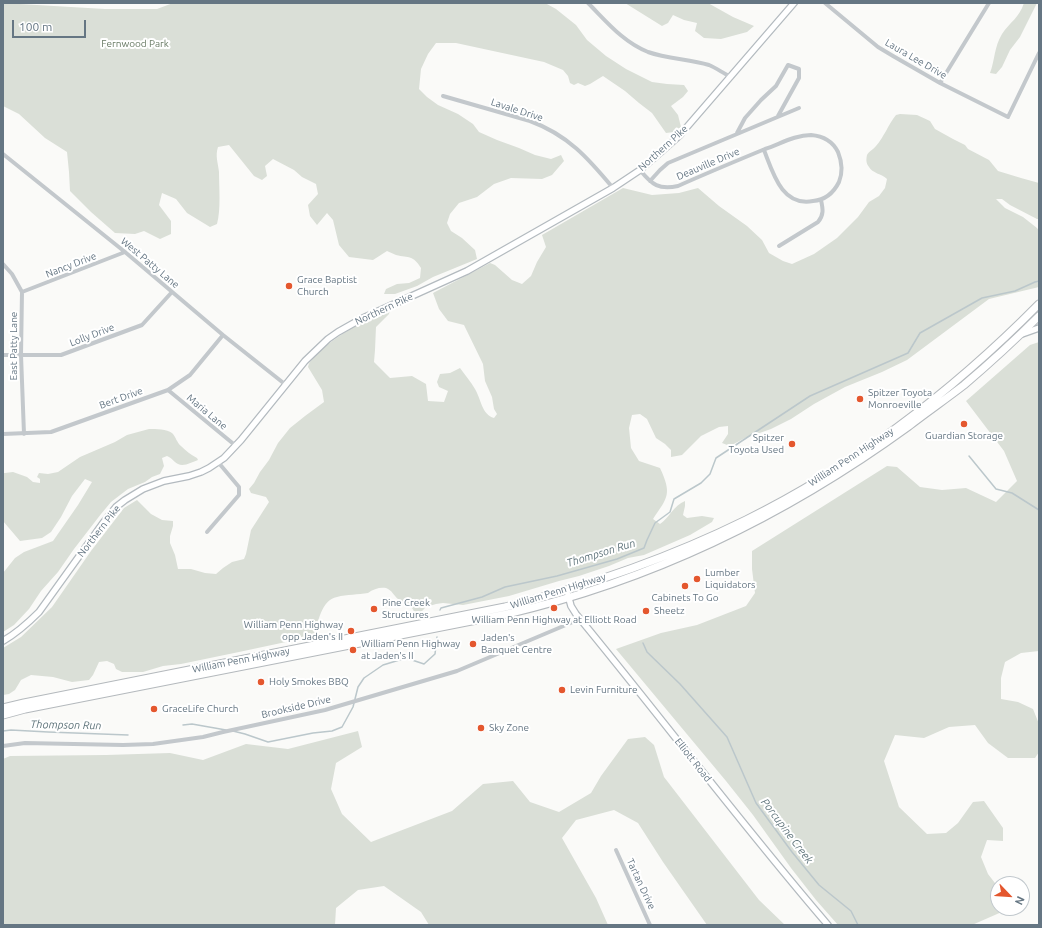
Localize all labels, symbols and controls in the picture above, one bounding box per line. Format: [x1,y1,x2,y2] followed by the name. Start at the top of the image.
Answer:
[14,12,88,38] scale bar
[19,20,52,33] text: 100 m
[883,36,949,82] street label: Laura Lee Drive
[101,38,169,50] park label: Fernwood Park
[489,96,545,124] street label: Lavale Drive
[636,123,690,173] street label: Northern Pike
[675,145,741,183] street label: Deauville Drive
[118,235,182,291] street label: West Patty Lane
[44,250,98,280] street label: Nancy Drive
[297,274,357,298] place label: Grace Baptist Church
[284,281,294,291] marker: Grace Baptist Church
[353,290,415,328] street label: Northern Pike
[8,312,20,380] street label: East Patty Lane
[68,321,116,349] street label: Lolly Drive
[98,385,144,411] street label: Bert Drive
[868,387,932,410] place label: Spitzer Toyota Monroeville
[184,392,230,432] street label: Maria Lane
[855,394,865,404] marker: Spitzer Toyota Monroeville
[959,419,969,429] marker: Guardian Storage
[806,425,896,489] street label: William Penn Highway
[925,430,1003,442] place label: Guardian Storage
[729,432,784,456] place label: Spitzer Toyota Used
[787,439,797,449] marker: Spitzer Toyota Used
[75,503,123,559] street label: Northern Pike
[565,536,637,570] water label: Thompson Run
[705,567,755,590] place label: Lumber Liquidators
[509,571,607,611] street label: William Penn Highway
[692,574,702,584] marker: Lumber Liquidators
[680,581,690,591] marker: Cabinets To Go
[651,592,719,604] place label: Cabinets To Go
[382,597,430,620] place label: Pine Creek Structures
[549,603,559,613] marker: William Penn Highway at Elliott Road
[369,604,379,614] marker: Pine Creek Structures
[654,605,685,617] place label: Sheetz
[641,606,651,616] marker: Sheetz
[471,614,637,626] place label: William Penn Highway at Elliott Road
[244,619,343,642] place label: William Penn Highway opp Jaden's II
[346,626,356,636] marker: William Penn Highway opp Jaden's II
[481,632,552,656] place label: Jaden's Banquet Centre
[361,638,460,662] place label: William Penn Highway at Jaden's II
[468,639,478,649] marker: Jaden's Banquet Centre
[191,645,291,675] street label: William Penn Highway
[348,645,358,655] marker: William Penn Highway at Jaden's II
[269,676,349,688] place label: Holy Smokes BBQ
[256,677,266,687] marker: Holy Smokes BBQ
[570,684,638,696] place label: Levin Furniture
[557,685,567,695] marker: Levin Furniture
[260,693,332,721] street label: Brookside Drive
[162,703,239,715] place label: GraceLife Church
[149,704,159,714] marker: GraceLife Church
[30,718,102,732] water label: Thompson Run
[489,722,529,734] place label: Sky Zone
[476,723,486,733] marker: Sky Zone
[672,736,714,784] street label: Elliott Road
[758,796,816,866] water label: Porcupine Creek
[624,857,658,911] street label: Tartan Drive
[990,876,1030,916] north arrow
[1013,894,1027,907] text: N

